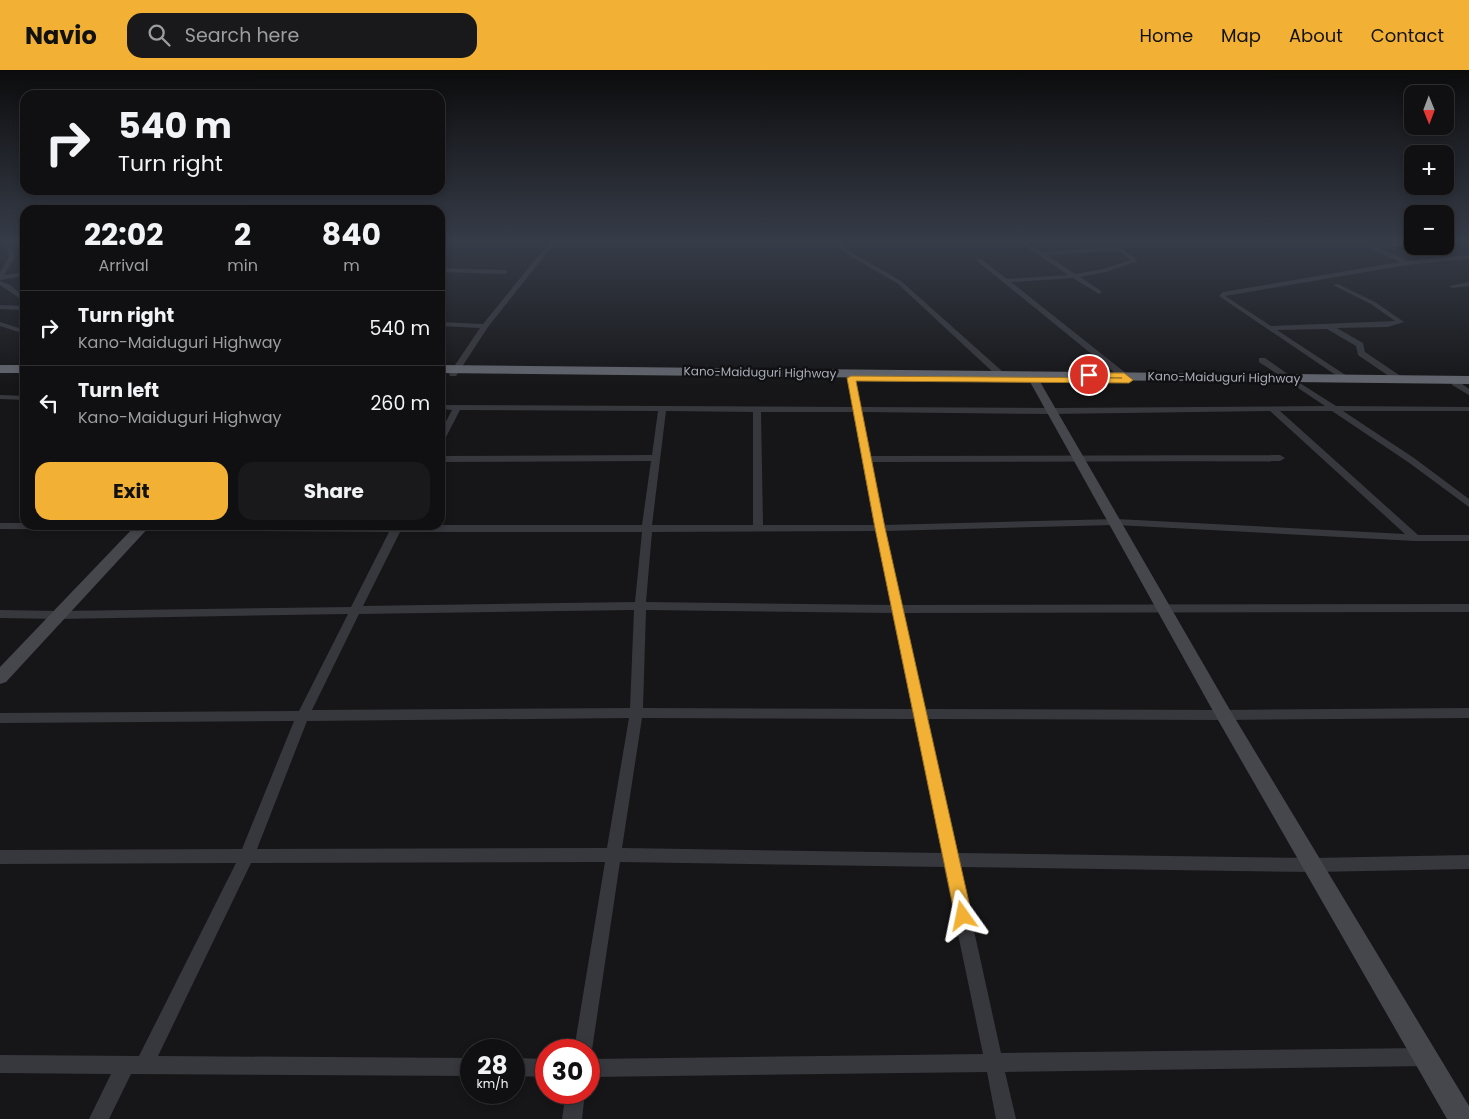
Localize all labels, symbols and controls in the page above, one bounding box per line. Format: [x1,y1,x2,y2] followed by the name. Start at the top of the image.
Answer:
[127,13,477,58] search box
[25,19,97,52] text: Navio
[145,21,173,49] icon: search
[185,22,299,49] text: Search here
[1139,23,1193,48] text: Home
[1221,23,1261,48] text: Map
[1289,23,1343,48] text: About
[1371,23,1444,48] text: Contact
[1404,85,1454,135] north arrow
[1404,85,1454,255] map controls
[118,101,232,150] text: 540 m
[35,110,100,175] icon: right
[1404,145,1454,195] button: +
[118,148,223,179] text: Turn right
[1404,205,1454,255] button: −
[84,213,163,256] text: 22:02
[234,213,251,256] text: 2
[322,213,381,256] text: 840
[98,254,149,277] text: Arrival
[227,254,258,277] text: min
[343,254,360,277] text: m
[78,302,174,329] text: Turn right
[35,314,63,342] icon: right
[370,315,430,342] text: 540 m
[78,331,282,354] text: Kano-Maiduguri Highway
[1068,354,1110,396] pin
[1075,361,1103,389] icon: arrive
[684,362,837,382] street label: Kano-Maiduguri Highway
[1148,367,1301,387] street label: Kano-Maiduguri Highway
[78,377,159,404] text: Turn left
[35,389,63,417] icon: left
[370,390,430,417] text: 260 m
[78,406,282,429] text: Kano-Maiduguri Highway
[35,462,228,520] button: Exit
[238,462,430,520] button: Share
[936,889,988,941] position arrow
[535,1039,600,1104] speed limit sign: 30
[477,1048,508,1083] text: 28
[477,1075,508,1092] text: km/h

